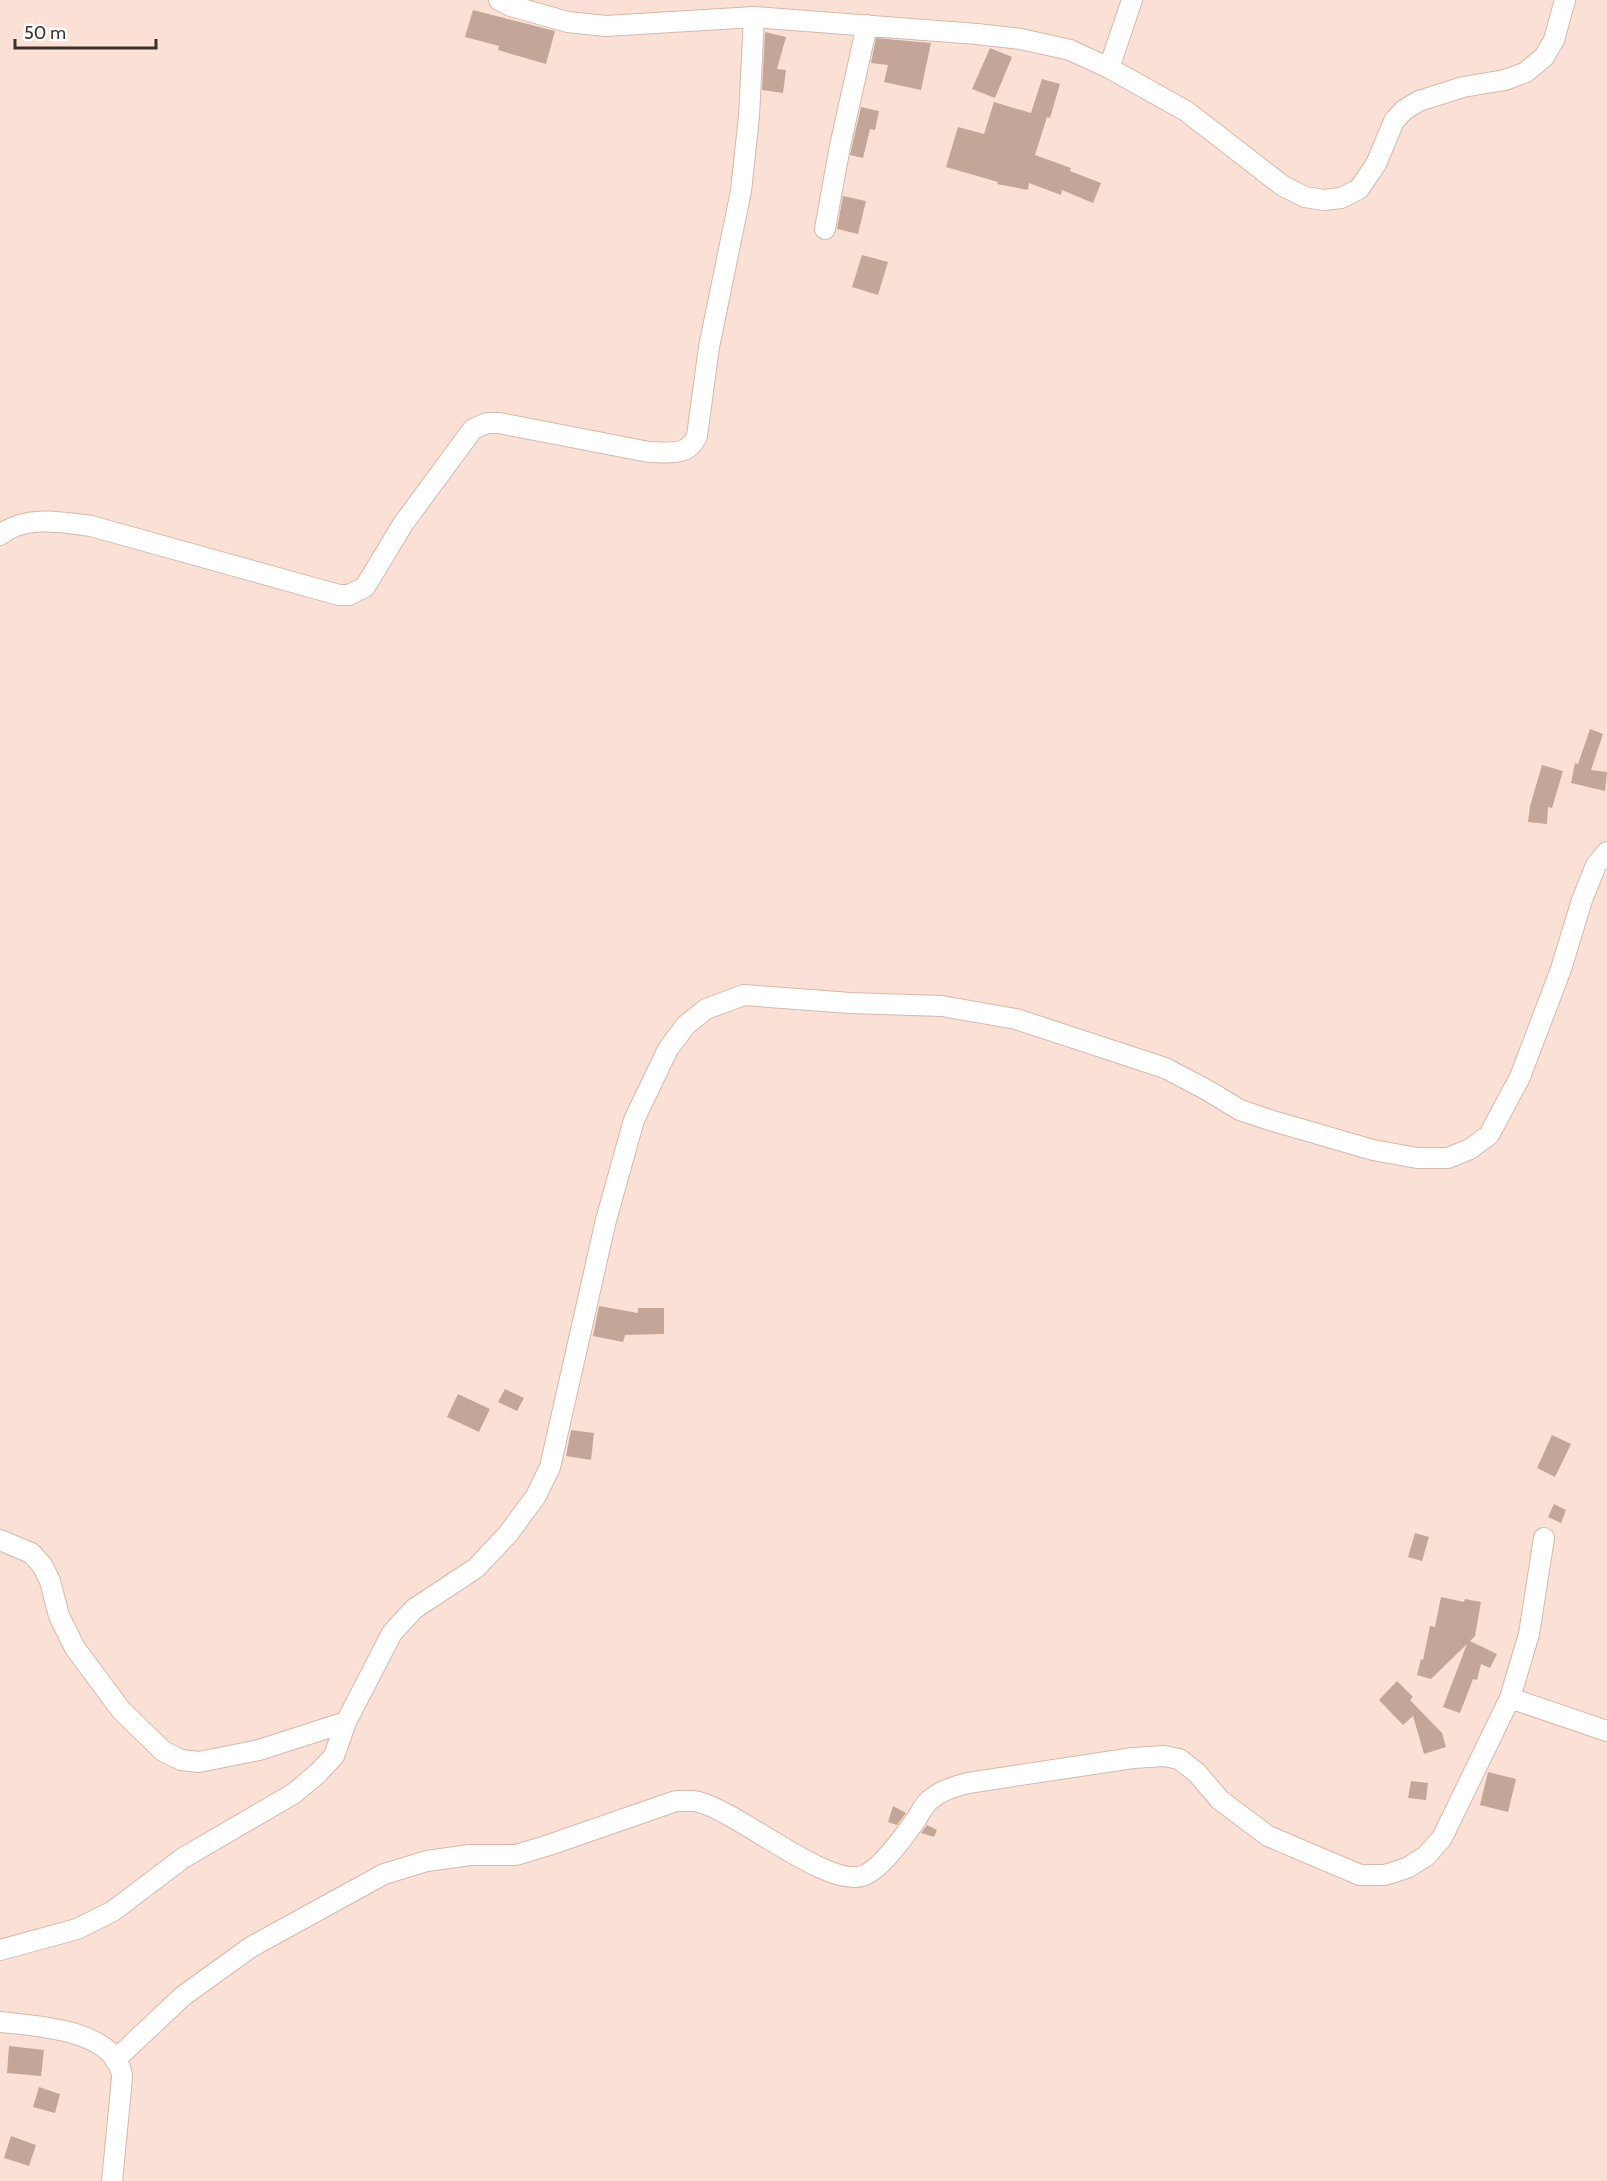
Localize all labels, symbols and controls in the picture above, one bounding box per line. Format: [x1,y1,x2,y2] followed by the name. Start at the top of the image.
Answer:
[15,12,156,50] scale bar
[24,22,66,44] text: 50 m

